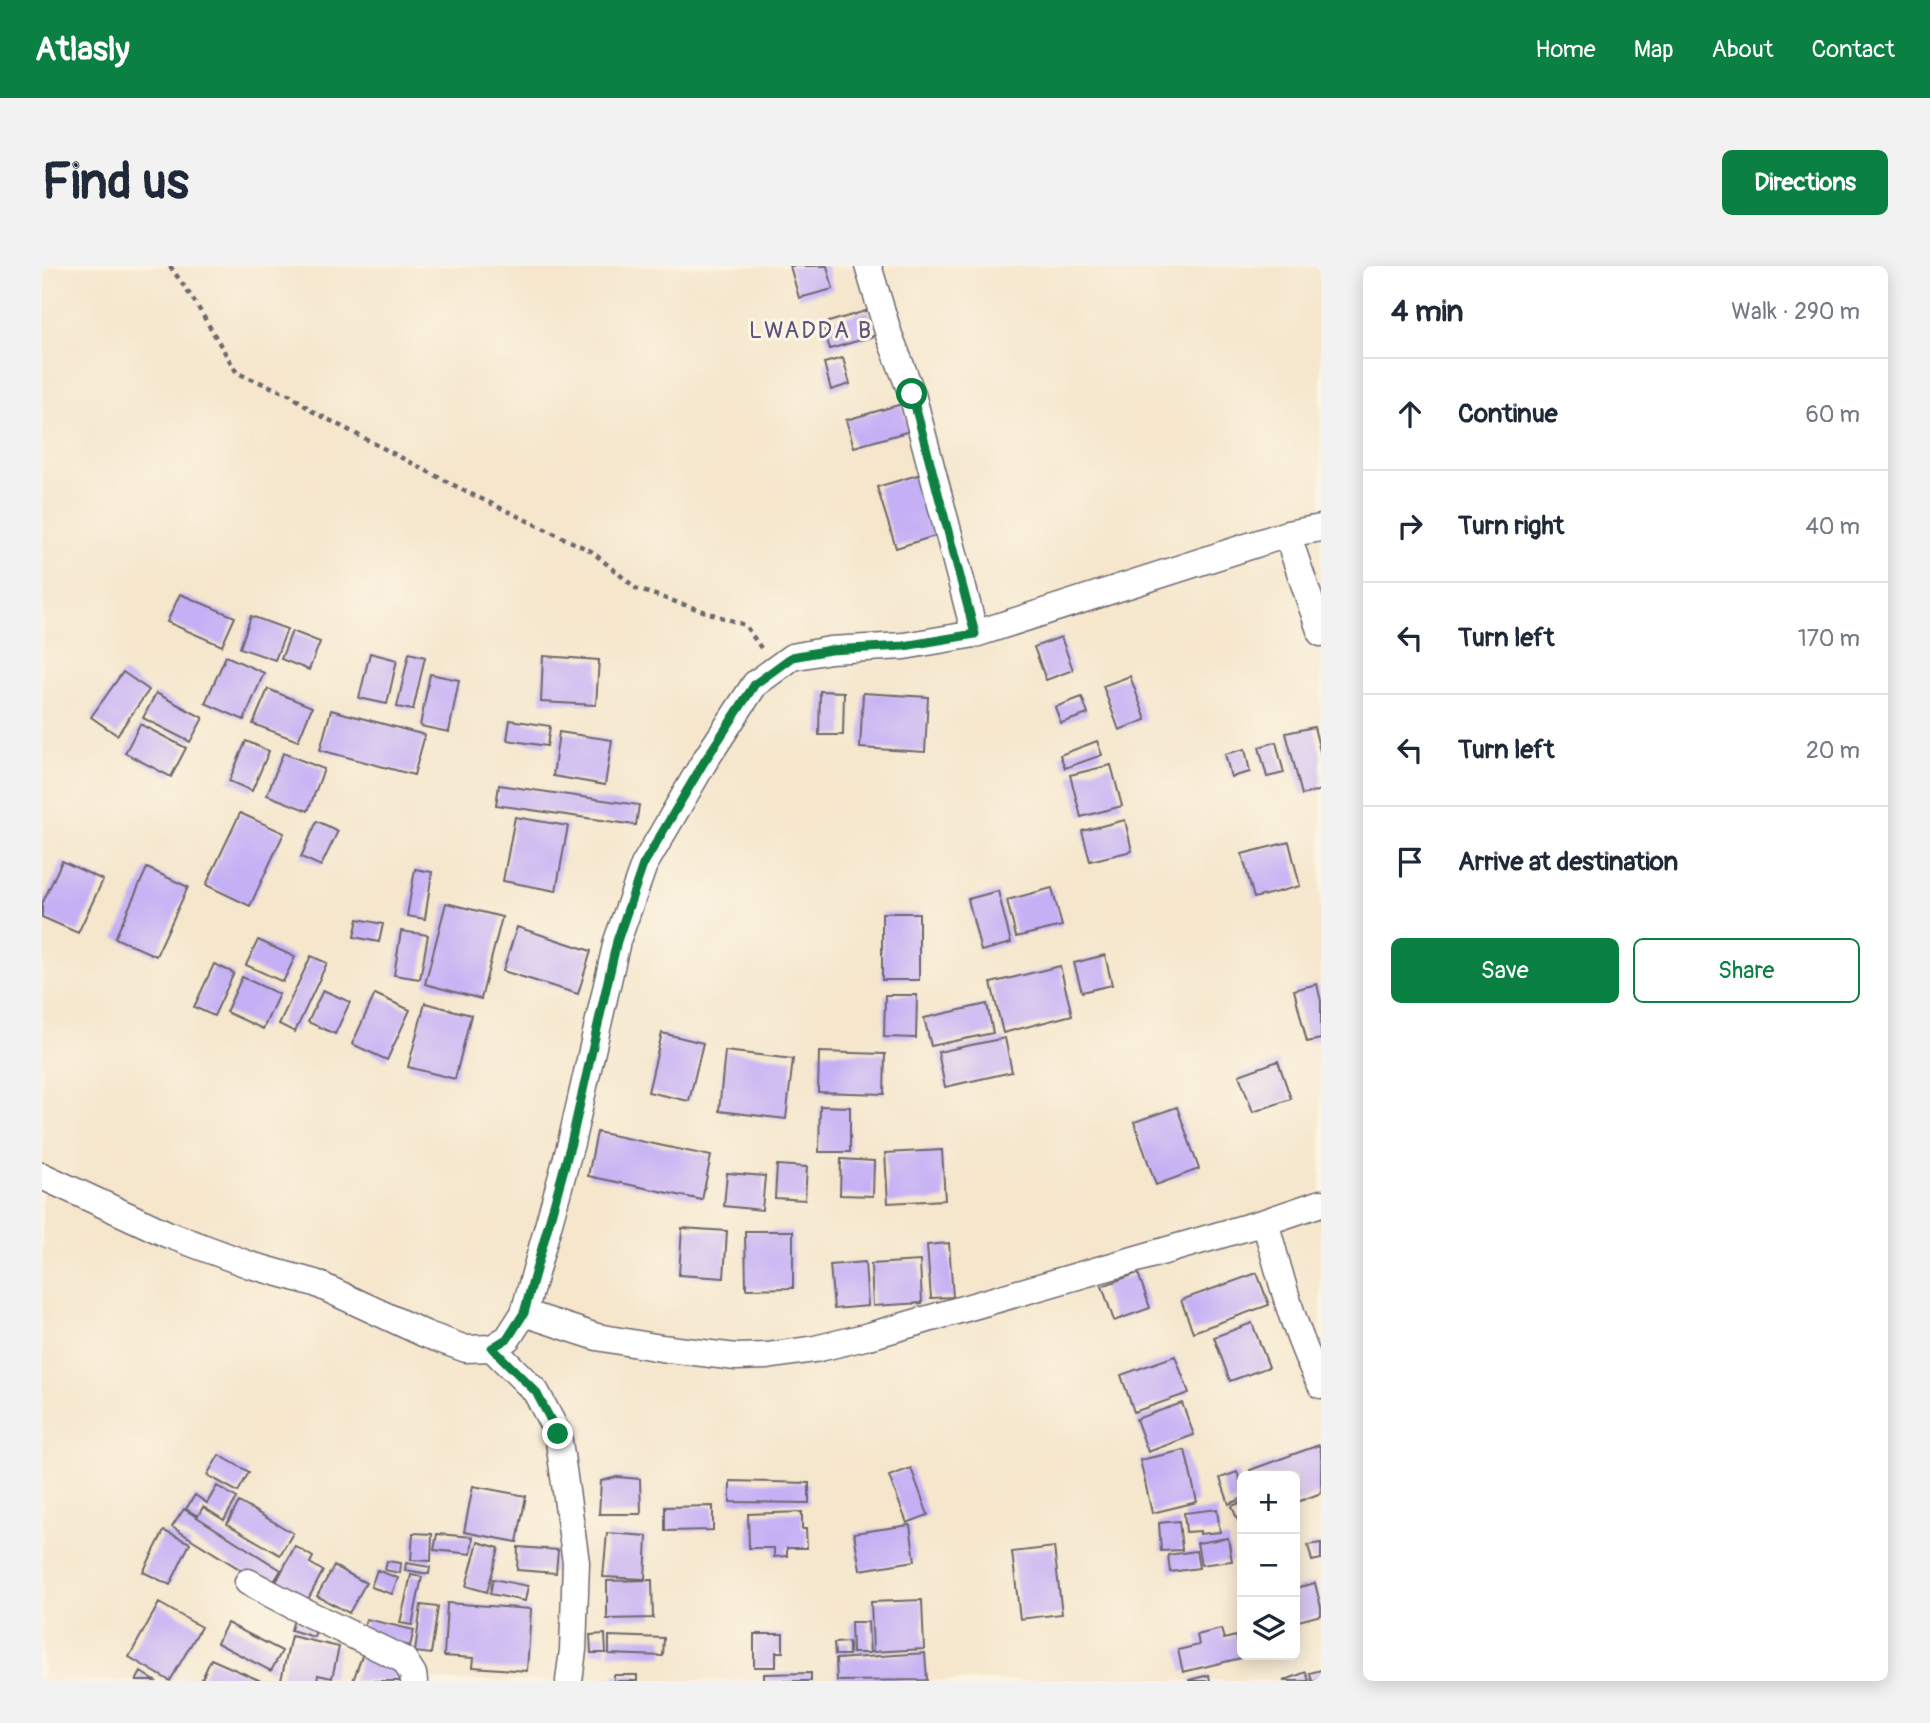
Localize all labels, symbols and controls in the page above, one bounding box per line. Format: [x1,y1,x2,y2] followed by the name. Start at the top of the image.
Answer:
[35,29,130,70] text: Atlasly
[1535,35,1596,64] text: Home
[1634,35,1674,64] text: Map
[1712,35,1774,64] text: About
[1812,35,1895,64] text: Contact
[1722,150,1888,215] button: Directions
[42,152,189,213] text: Find us
[1391,293,1464,330] text: 4 min
[1731,297,1860,326] text: Walk · 290 m
[749,316,873,345] district label: LWADDA B
[896,378,927,409] route start
[1391,395,1429,433] icon: ahead
[1458,398,1558,430] text: Continue
[1805,400,1860,429] text: 60 m
[1391,507,1429,545] icon: right
[1458,510,1564,542] text: Turn right
[1806,512,1860,541] text: 40 m
[1391,619,1429,657] icon: left
[1458,622,1554,654] text: Turn left
[1798,624,1860,653] text: 170 m
[1391,731,1429,769] icon: left
[1458,734,1554,766] text: Turn left
[1806,736,1860,765] text: 20 m
[1391,843,1429,881] icon: arrive
[1458,846,1678,878] text: Arrive at destination
[1391,938,1619,1003] button: Save
[1633,938,1860,1003] button: Share
[542,1418,573,1449] route end
[1237,1471,1300,1660] map controls
[1237,1471,1300,1534] button: +
[1237,1534,1300,1597] button: −
[1237,1597,1300,1660] button: layers

